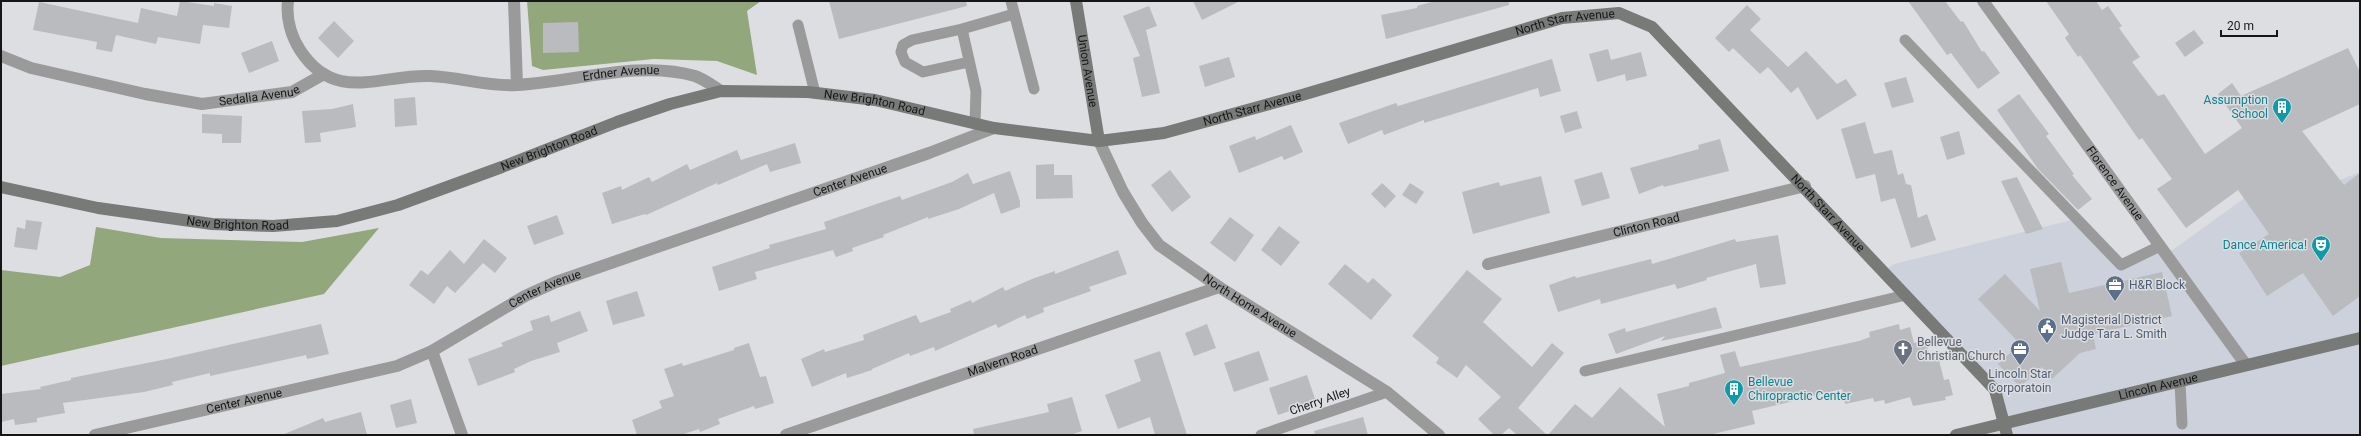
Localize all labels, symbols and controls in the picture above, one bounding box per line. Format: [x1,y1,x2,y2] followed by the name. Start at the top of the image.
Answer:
[1514,6,1615,38] street label: North Starr Avenue
[2221,12,2277,38] scale bar
[2227,19,2254,33] text: 20 m
[1075,34,1100,108] street label: Union Avenue
[582,63,660,84] street label: Erdner Avenue
[218,82,302,109] street label: Sedalia Avenue
[823,87,927,119] street label: New Brighton Road
[1202,89,1303,129] street label: North Starr Avenue
[2204,93,2268,121] place label: Assumption School
[2271,96,2293,124] building icon: Assumption School
[499,123,599,174] street label: New Brighton Road
[2083,143,2146,223] street label: Florence Avenue
[811,161,889,200] street label: Center Avenue
[1788,172,1868,255] street label: North Starr Avenue
[1612,210,1681,240] street label: Clinton Road
[186,213,289,233] street label: New Brighton Road
[2310,234,2332,262] theatre icon: Dance America!
[2223,238,2307,252] place label: Dance America!
[506,267,583,311] street label: Center Avenue
[1200,271,1299,341] street label: North Home Avenue
[2104,274,2126,302] office icon: H&R Block
[2129,278,2186,292] place label: H&R Block
[2061,313,2167,341] place label: Magisterial District Judge Tara L. Smith
[2036,316,2058,344] public building icon: Magisterial District Judge Tara L. Smith
[1917,335,2005,363] place label: Bellevue Christian Church
[1892,338,1914,366] church icon: Bellevue Christian Church
[2009,338,2031,366] office icon: Lincoln Star Corporatoin
[966,342,1040,379] street label: Malvern Road
[1988,367,2052,395] place label: Lincoln Star Corporatoin
[2117,370,2199,403] street label: Lincoln Avenue
[1748,375,1851,403] place label: Bellevue Chiropractic Center
[1723,378,1745,406] building icon: Bellevue Chiropractic Center
[1288,384,1353,418] street label: Cherry Alley
[205,385,283,416] street label: Center Avenue

